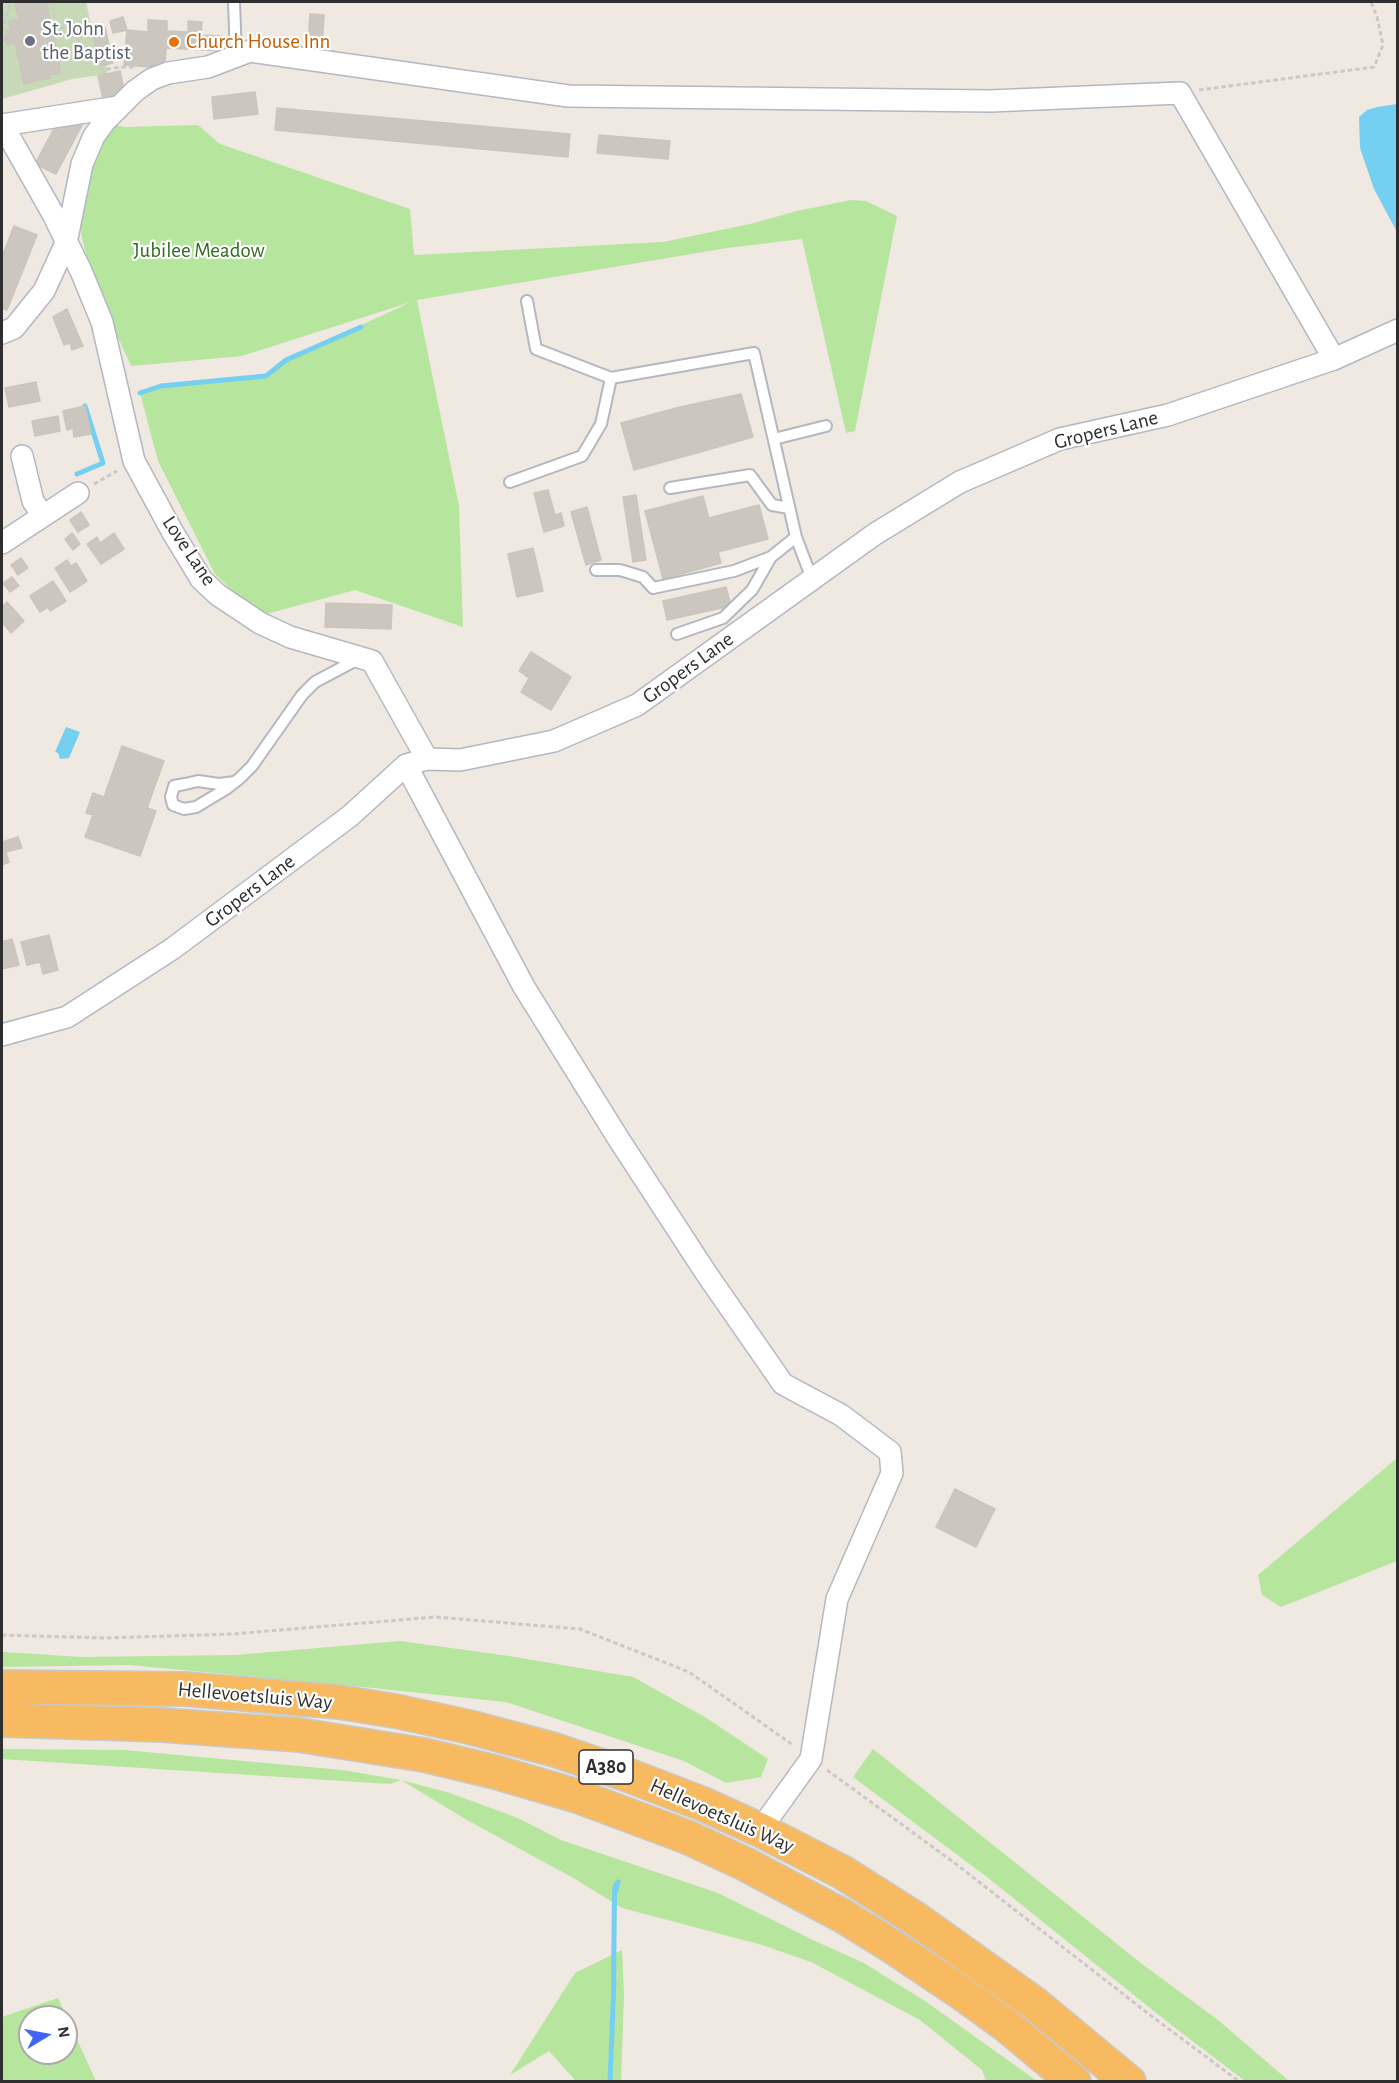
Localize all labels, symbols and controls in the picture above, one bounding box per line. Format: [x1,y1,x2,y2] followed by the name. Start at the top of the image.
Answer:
[42,16,131,66] place label: St. John the Baptist
[186,29,330,55] place label: Church House Inn
[23,34,37,48] marker: St. John the Baptist
[167,35,181,49] marker: Church House Inn
[133,238,265,264] park label: Jubilee Meadow
[1051,405,1161,455] street label: Gropers Lane
[156,511,222,591] street label: Love Lane
[638,627,738,709] street label: Gropers Lane
[200,849,300,933] street label: Gropers Lane
[177,1677,333,1715] street label: Hellevoetsluis Way
[579,1750,633,1784] road number: A380
[646,1773,798,1859] street label: Hellevoetsluis Way
[18,2005,78,2065] north arrow
[55,2025,73,2039] text: N

